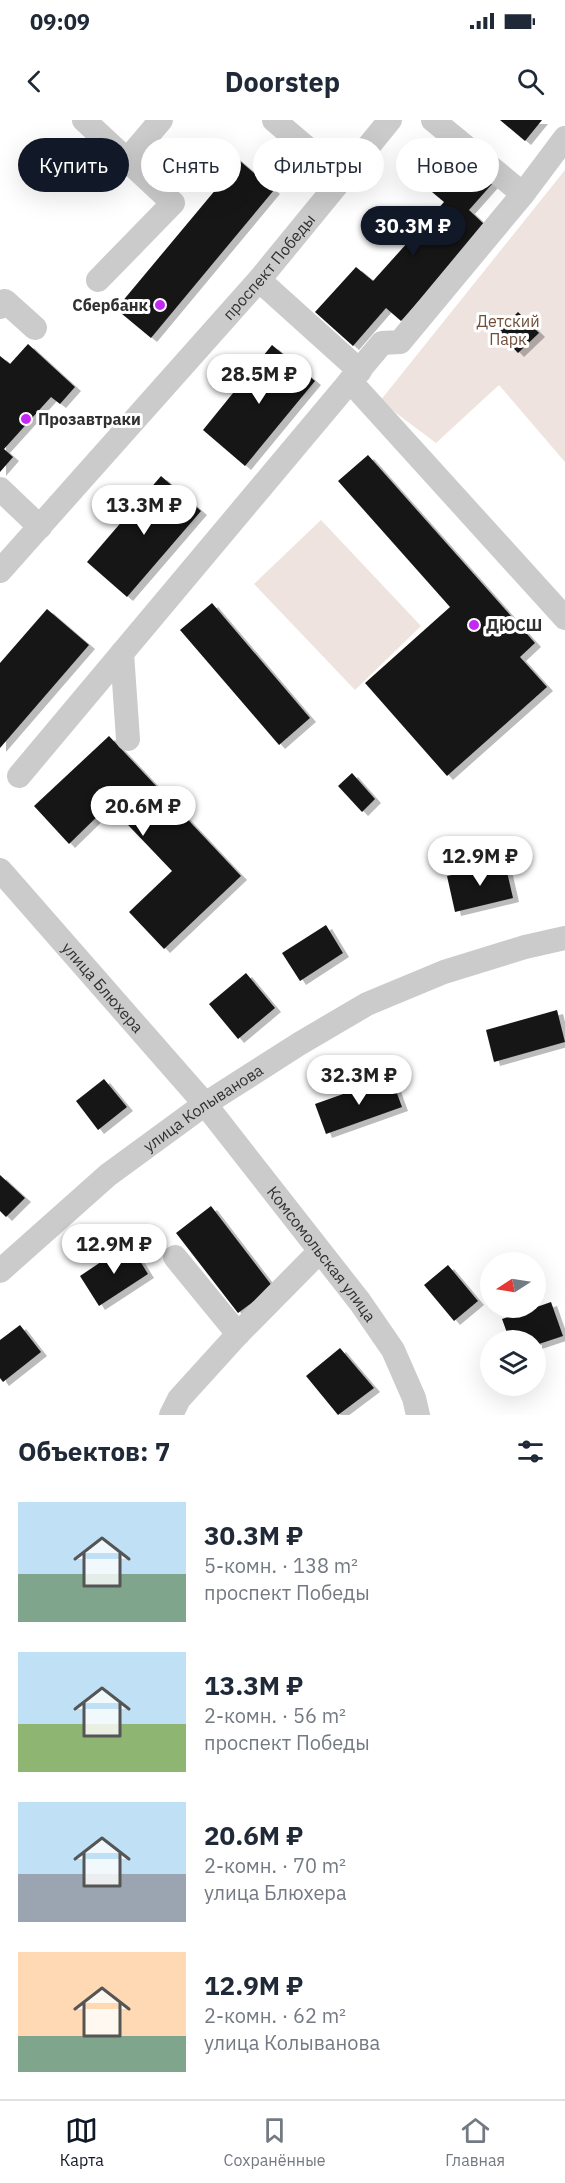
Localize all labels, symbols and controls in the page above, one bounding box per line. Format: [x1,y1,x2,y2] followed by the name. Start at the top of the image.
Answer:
[30,7,90,36] text: 09:09
[225,64,340,99] text: Doorstep
[18,65,51,98] icon: back
[514,65,547,98] icon: search
[18,138,129,192] chip: Купить
[141,138,241,192] chip: Снять
[253,138,384,192] chip: Фильтры
[396,138,499,192] chip: Новое
[358,206,468,257] pin: 30.3M ₽
[218,210,319,324] street label: проспект Победы
[375,212,451,239] text: 30.3M ₽
[72,295,148,315] place label: Сбербанк
[153,298,167,312] marker: Сбербанк
[476,311,540,349] park label: Детский Парк
[204,354,314,405] pin: 28.5M ₽
[221,360,297,387] text: 28.5M ₽
[38,409,141,429] place label: Прозавтраки
[19,412,33,426] marker: Прозавтраки
[89,485,199,536] pin: 13.3M ₽
[106,491,182,518] text: 13.3M ₽
[486,615,542,635] place label: ДЮСШ
[467,618,481,632] marker: ДЮСШ
[88,786,198,837] pin: 20.6M ₽
[105,792,181,819] text: 20.6M ₽
[425,836,535,887] pin: 12.9M ₽
[442,842,518,869] text: 12.9M ₽
[58,938,148,1037] street label: улица Блюхера
[304,1055,414,1106] pin: 32.3M ₽
[139,1059,267,1156] street label: улица Колыванова
[321,1061,397,1088] text: 32.3M ₽
[263,1182,381,1326] street label: Комсомольская улица
[59,1224,169,1275] pin: 12.9M ₽
[76,1230,152,1257] text: 12.9M ₽
[480,1252,546,1318] north arrow
[480,1252,546,1396] map controls
[480,1330,546,1396] button: layers
[18,1434,170,1468] text: Объектов: 7
[514,1435,547,1468] icon: filters
[204,1518,303,1552] text: 30.3M ₽
[66,1526,138,1598] icon: home
[204,1552,358,1579] text: 5-комн. · 138 m²
[204,1579,370,1606] text: проспект Победы
[204,1668,303,1702] text: 13.3M ₽
[66,1676,138,1748] icon: home
[204,1702,346,1729] text: 2-комн. · 56 m²
[204,1729,370,1756] text: проспект Победы
[204,1818,303,1852] text: 20.6M ₽
[66,1826,138,1898] icon: home
[204,1852,346,1879] text: 2-комн. · 70 m²
[204,1879,347,1906] text: улица Блюхера
[204,1968,303,2002] text: 12.9M ₽
[66,1976,138,2048] icon: home
[204,2002,346,2029] text: 2-комн. · 62 m²
[204,2029,380,2056] text: улица Колыванова
[60,2114,104,2170] tab: Карта
[224,2114,326,2170] tab: Сохранённые
[445,2114,505,2170] tab: Главная

